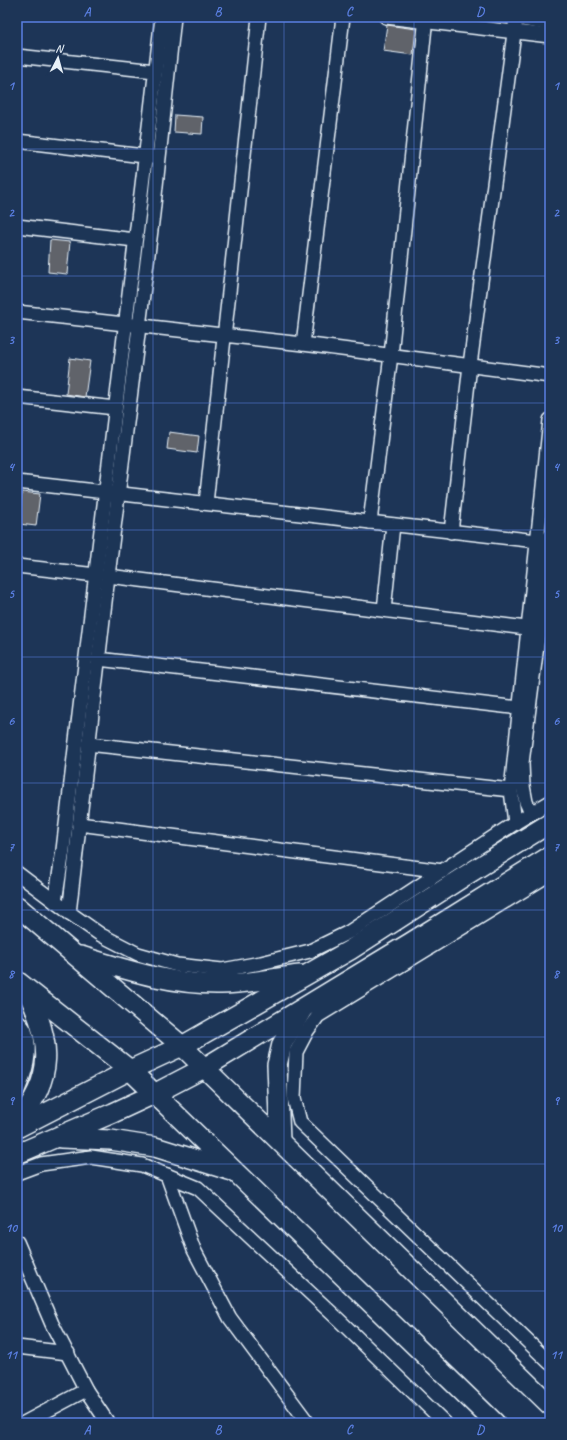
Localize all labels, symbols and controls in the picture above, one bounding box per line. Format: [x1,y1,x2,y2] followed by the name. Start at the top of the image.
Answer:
[84,4,92,20] text: A
[215,4,223,20] text: B
[346,4,354,20] text: C
[476,4,485,20] text: D
[38,38,78,78] north arrow
[55,41,65,56] text: N
[8,78,16,94] text: 1
[553,78,561,94] text: 1
[8,205,15,221] text: 2
[553,205,560,221] text: 2
[8,332,15,348] text: 3
[553,332,560,348] text: 3
[8,459,16,475] text: 4
[553,459,561,475] text: 4
[8,586,15,602] text: 5
[553,586,560,602] text: 5
[8,713,15,729] text: 6
[553,713,560,729] text: 6
[8,839,15,855] text: 7
[553,839,560,855] text: 7
[8,966,16,982] text: 8
[553,966,561,982] text: 8
[8,1093,15,1109] text: 9
[553,1093,560,1109] text: 9
[5,1220,18,1236] text: 10
[550,1220,563,1236] text: 10
[5,1347,19,1363] text: 11
[550,1347,564,1363] text: 11
[84,1422,92,1438] text: A
[215,1422,223,1438] text: B
[346,1422,354,1438] text: C
[476,1422,485,1438] text: D

